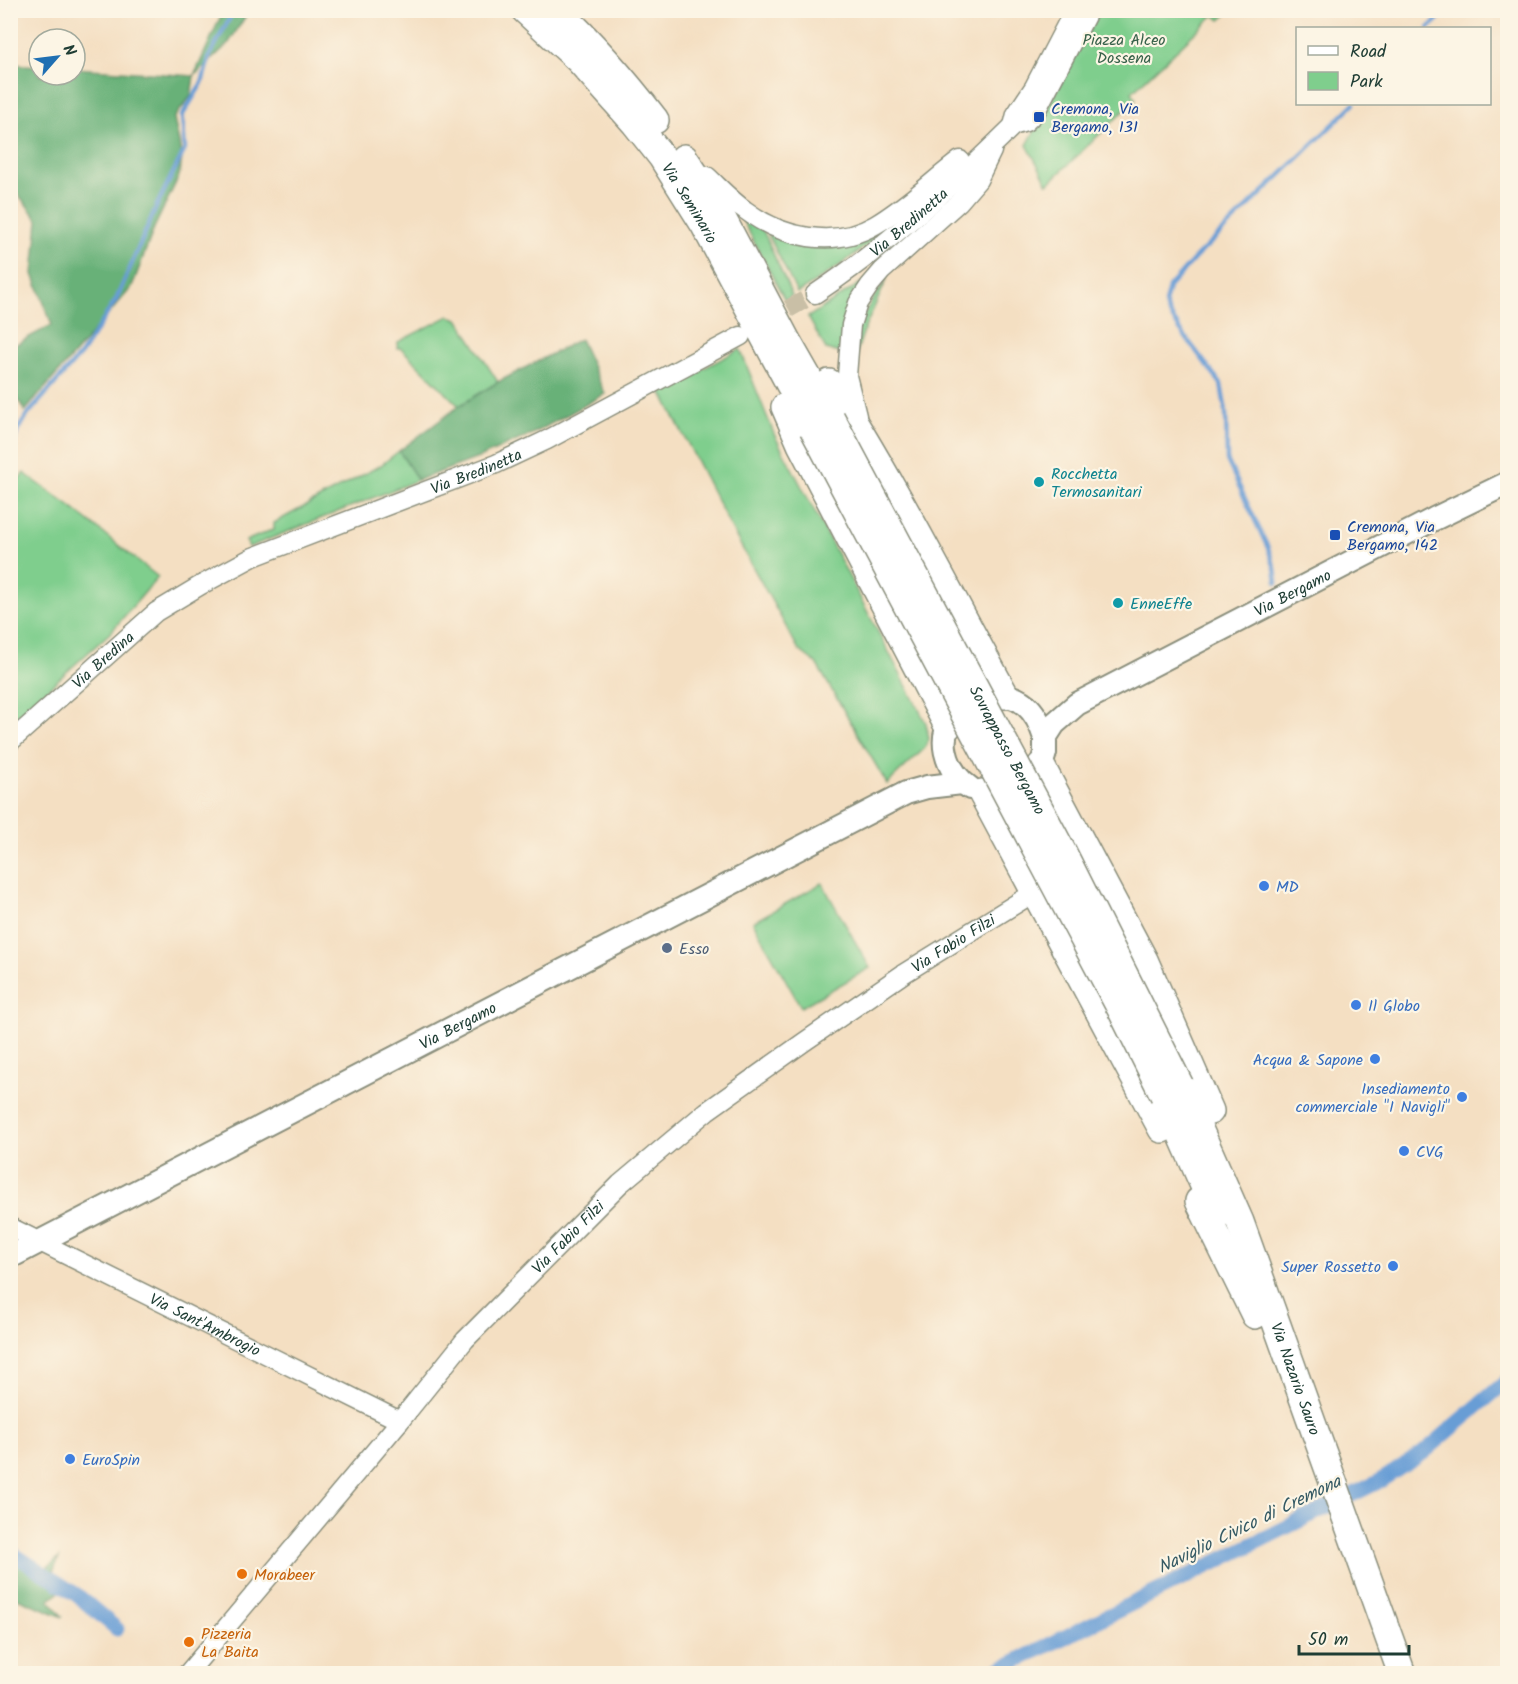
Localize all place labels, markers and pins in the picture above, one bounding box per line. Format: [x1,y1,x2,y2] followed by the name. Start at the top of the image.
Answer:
[1051,97,1139,140] place label: Cremona, Via Bergamo, 131
[1032,110,1046,124] marker: Cremona, Via Bergamo, 131
[1051,462,1143,505] place label: Rocchetta Termosanitari
[1032,475,1046,489] marker: Rocchetta Termosanitari
[1347,515,1438,558] place label: Cremona, Via Bergamo, 142
[1328,528,1342,542] marker: Cremona, Via Bergamo, 142
[1130,592,1192,617] place label: EnneEffe
[1111,596,1125,610] marker: EnneEffe
[1276,875,1299,900] place label: MD
[1257,879,1271,893] marker: MD
[679,937,709,962] place label: Esso
[660,941,674,955] marker: Esso
[1368,994,1420,1019] place label: Il Globo
[1349,998,1363,1012] marker: Il Globo
[1253,1048,1363,1073] place label: Acqua & Sapone
[1368,1052,1382,1066] marker: Acqua & Sapone
[1296,1077,1451,1120] place label: Insediamento commerciale "I Navigli"
[1455,1090,1469,1104] marker: Insediamento commerciale "I Navigli"
[1416,1140,1444,1165] place label: CVG
[1397,1144,1411,1158] marker: CVG
[1281,1255,1381,1280] place label: Super Rossetto
[1386,1259,1400,1273] marker: Super Rossetto
[82,1448,140,1473] place label: EuroSpin
[63,1452,77,1466] marker: EuroSpin
[254,1563,316,1588] place label: Morabeer
[235,1567,249,1581] marker: Morabeer
[201,1622,259,1665] place label: Pizzeria La Baita
[182,1635,196,1649] marker: Pizzeria La Baita

